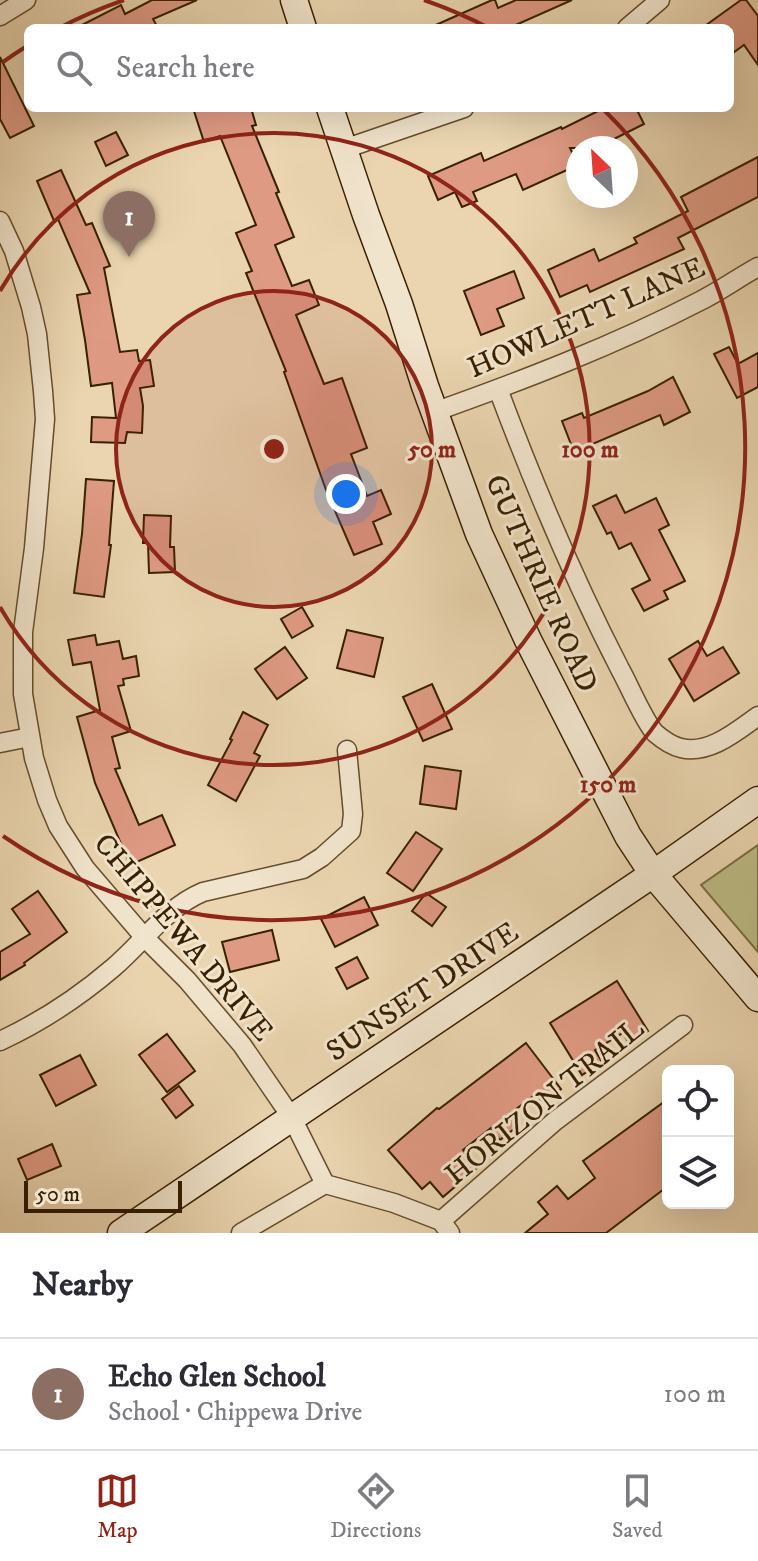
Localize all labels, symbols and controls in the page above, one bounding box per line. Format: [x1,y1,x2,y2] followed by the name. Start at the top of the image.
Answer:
[24,24,734,112] search box
[52,46,96,90] icon: search
[116,50,255,87] text: Search here
[566,136,638,208] north arrow
[103,191,155,257] pin: 1
[462,249,711,387] street label: HOWLETT LANE
[260,435,288,463] centre of rings
[407,435,456,465] text: 50 m
[561,435,619,465] text: 100 m
[476,469,605,698] street label: GUTHRIE ROAD
[326,474,366,514] your location
[580,770,636,800] text: 150 m
[85,826,281,1050] street label: CHIPPEWA DRIVE
[320,914,526,1070] street label: SUNSET DRIVE
[438,1010,652,1194] street label: HORIZON TRAIL
[662,1065,734,1209] map controls
[662,1065,734,1137] button: locate
[662,1137,734,1209] button: layers
[24,1177,182,1213] scale bar
[36,1181,80,1208] text: 50 m
[32,1264,133,1306] text: Nearby
[108,1359,326,1396] text: Echo Glen School
[53,1378,63,1411] text: 1
[663,1378,726,1411] text: 100 m
[108,1396,362,1429] text: School · Chippewa Drive
[95,1469,139,1544] tab: Map
[330,1469,421,1544] tab: Directions
[612,1469,663,1544] tab: Saved

